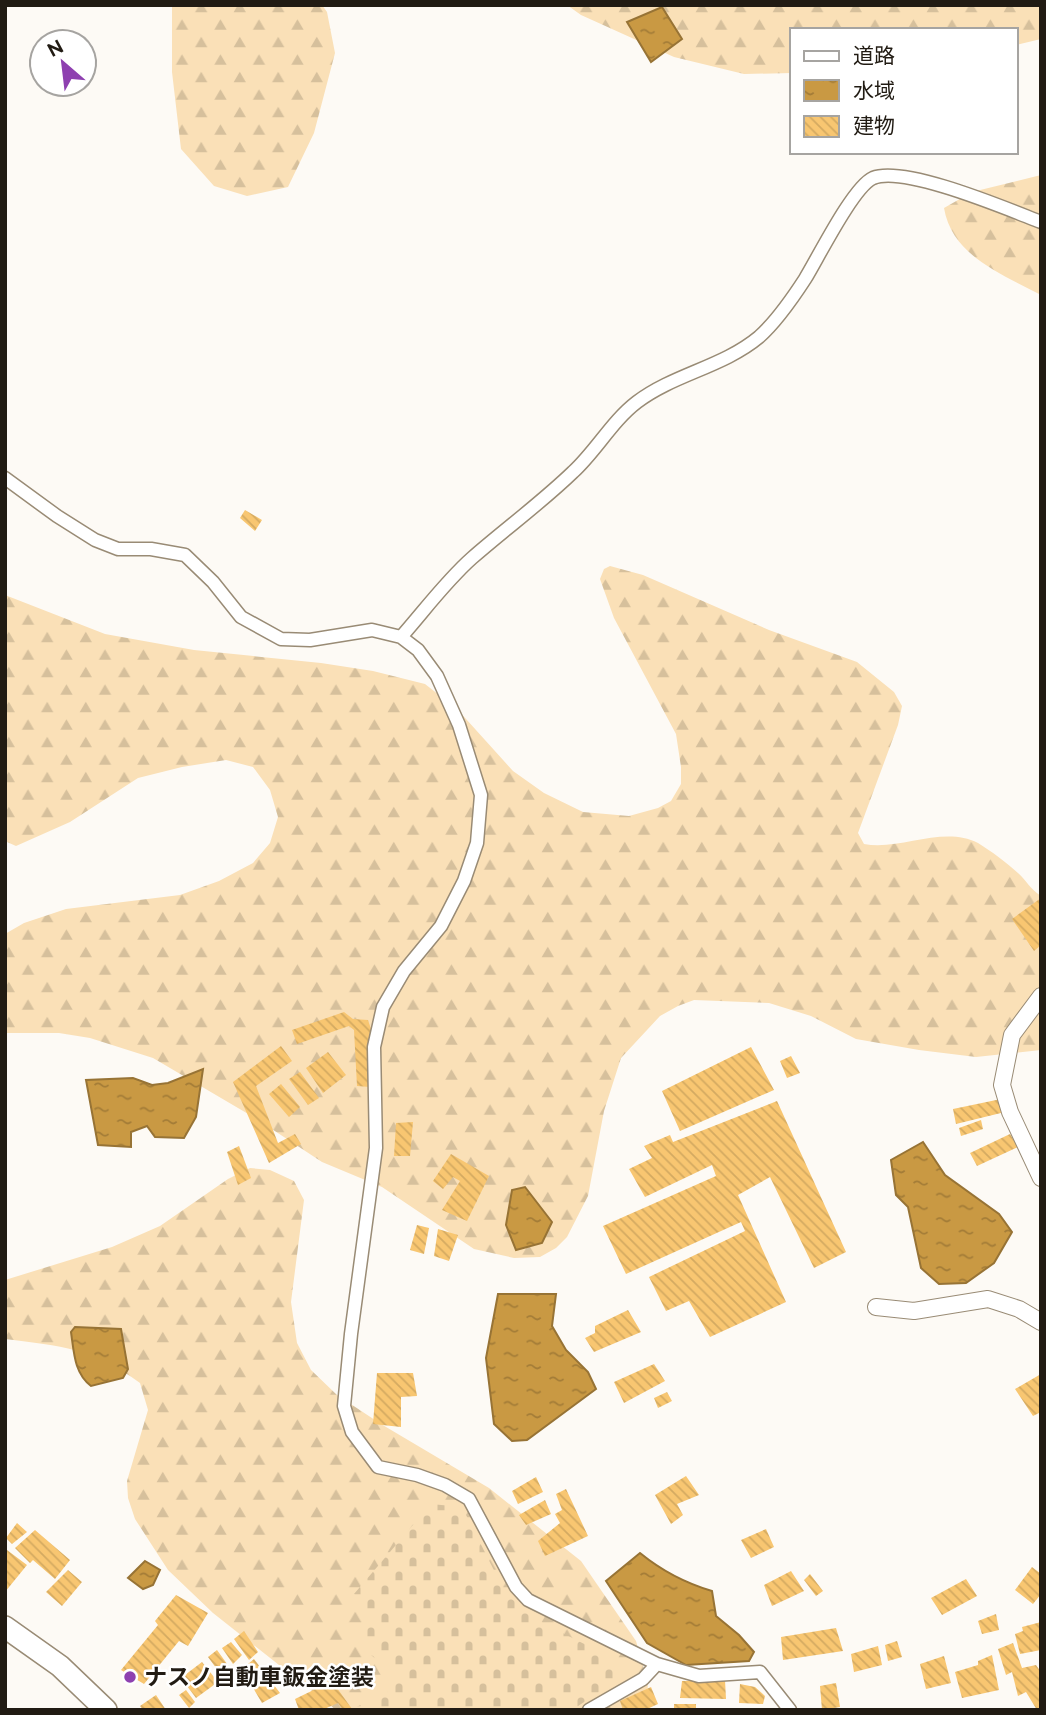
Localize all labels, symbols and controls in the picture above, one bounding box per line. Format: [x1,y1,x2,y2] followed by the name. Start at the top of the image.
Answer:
[28,28,98,98] north arrow
[790,28,1018,154] legend
[43,35,67,61] text: N
[853,43,895,68] text: 道路
[853,78,895,103] text: 水域
[853,113,895,138] text: 建物
[144,1663,374,1690] place label: ナスノ自動車鈑金塗装
[122,1669,138,1685] marker: ナスノ自動車鈑金塗装

